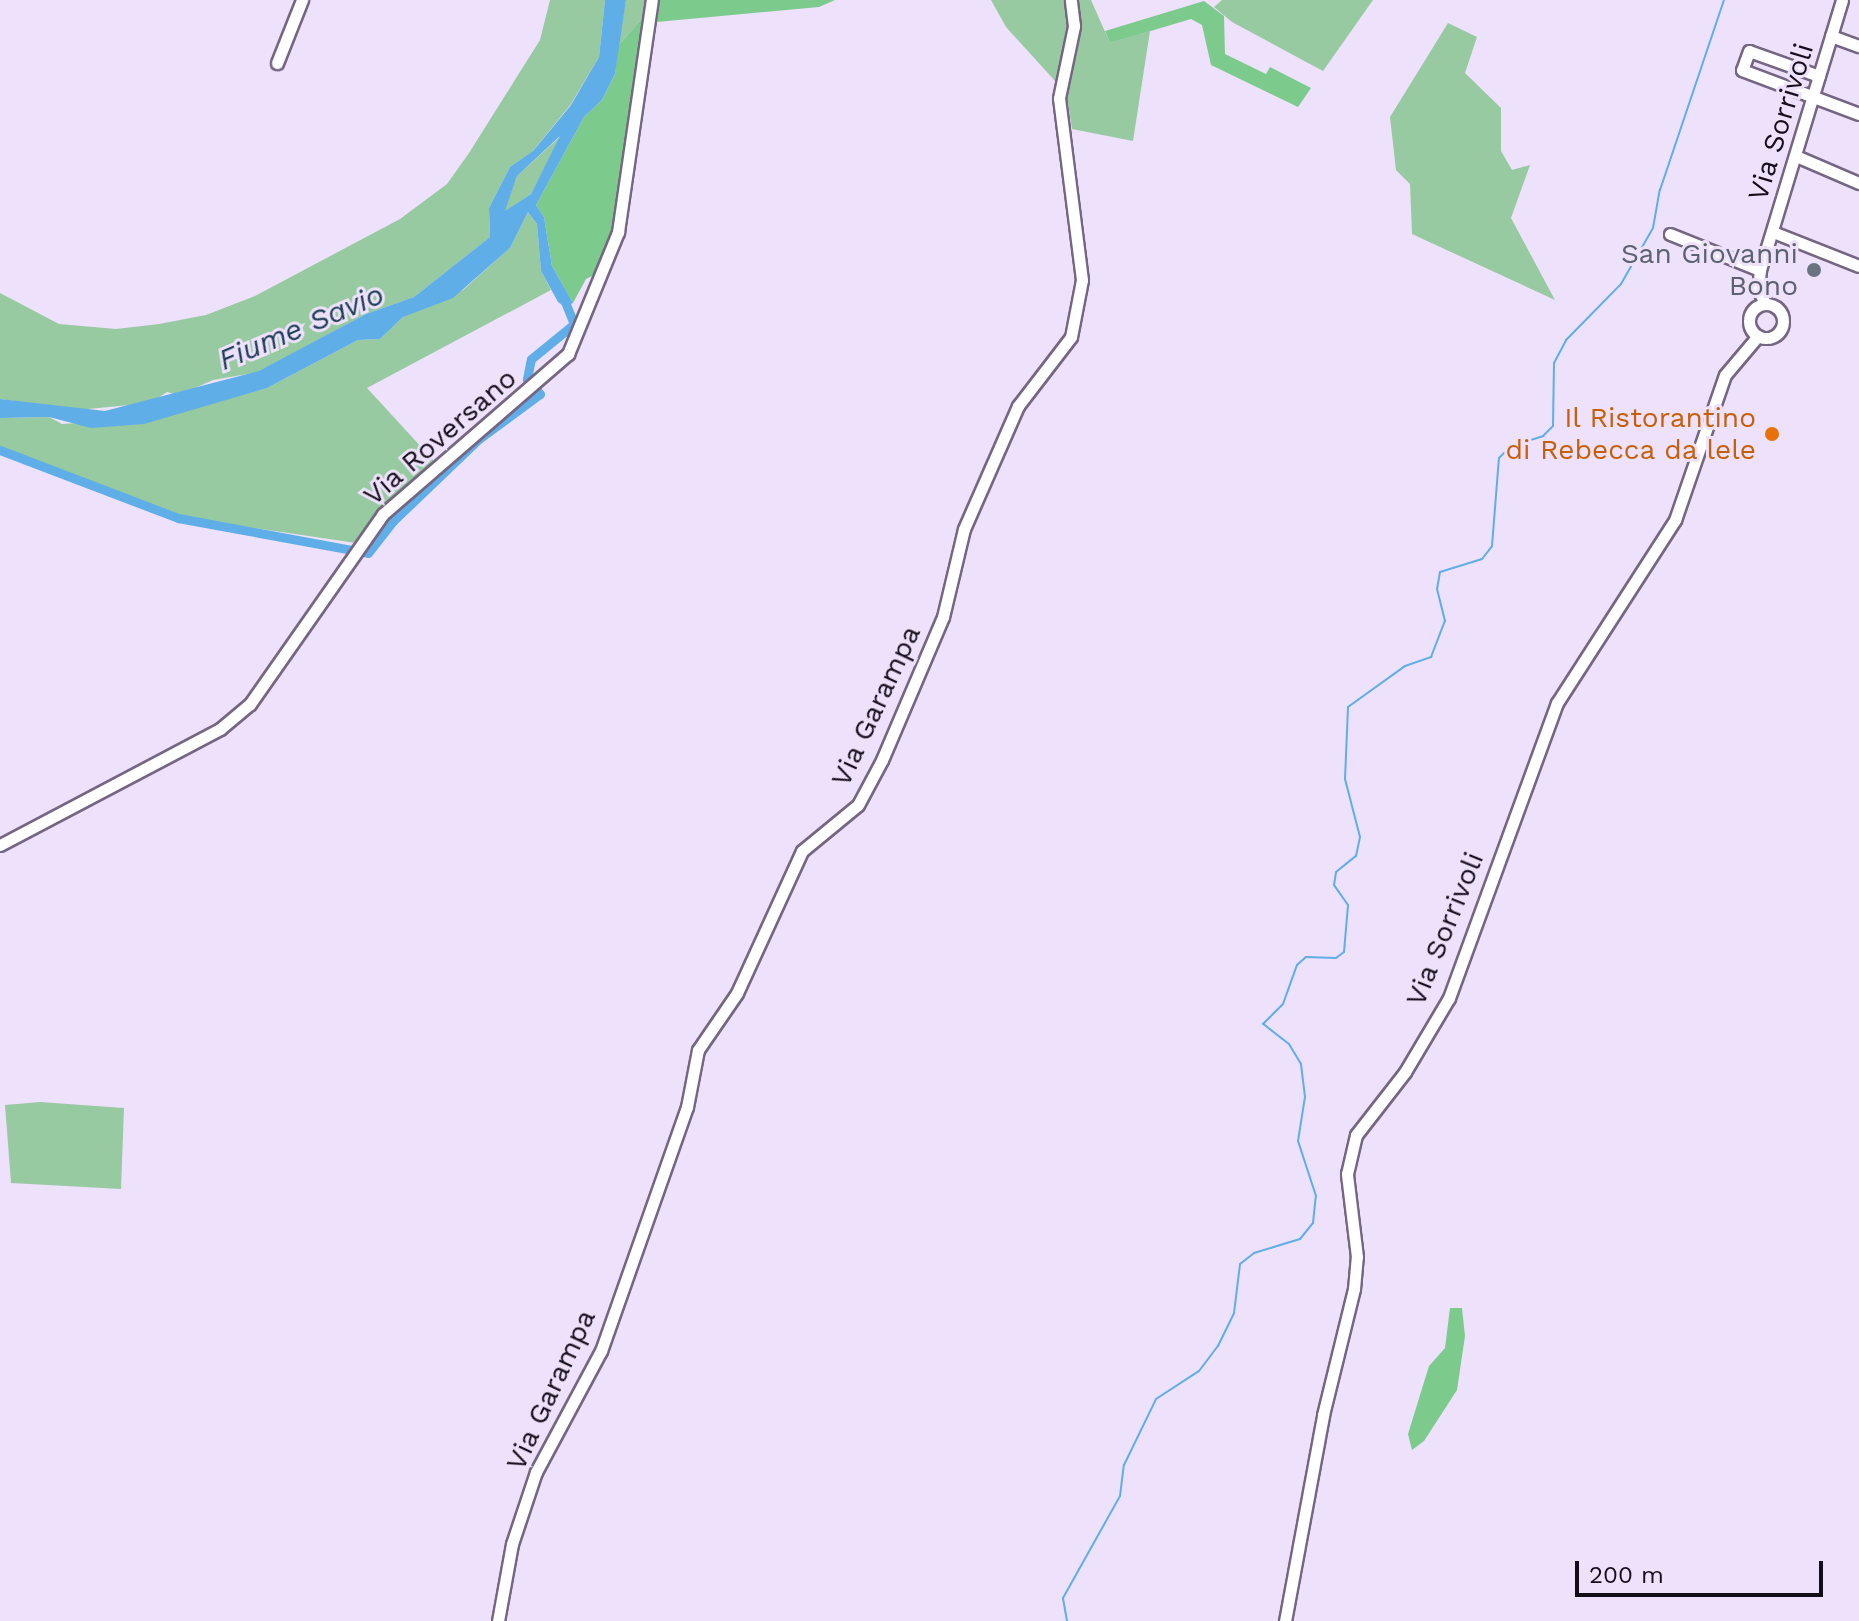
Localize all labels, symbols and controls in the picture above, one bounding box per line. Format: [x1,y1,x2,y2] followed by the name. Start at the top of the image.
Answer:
[1741,39,1821,205] street label: Via Sorrivoli
[1621,237,1798,303] place label: San Giovanni Bono
[1805,261,1823,279] marker: San Giovanni Bono
[213,276,389,378] water label: Fiume Savio
[356,361,524,513] street label: Via Roversano
[1504,401,1756,467] place label: Il Ristorantino di Rebecca da lele
[1763,425,1781,443] marker: Il Ristorantino di Rebecca da lele
[824,620,928,792] street label: Via Garampa
[1399,847,1491,1011] street label: Via Sorrivoli
[499,1304,603,1476] street label: Via Garampa
[1579,1545,1827,1595] scale bar
[1589,1561,1664,1589] text: 200 m

